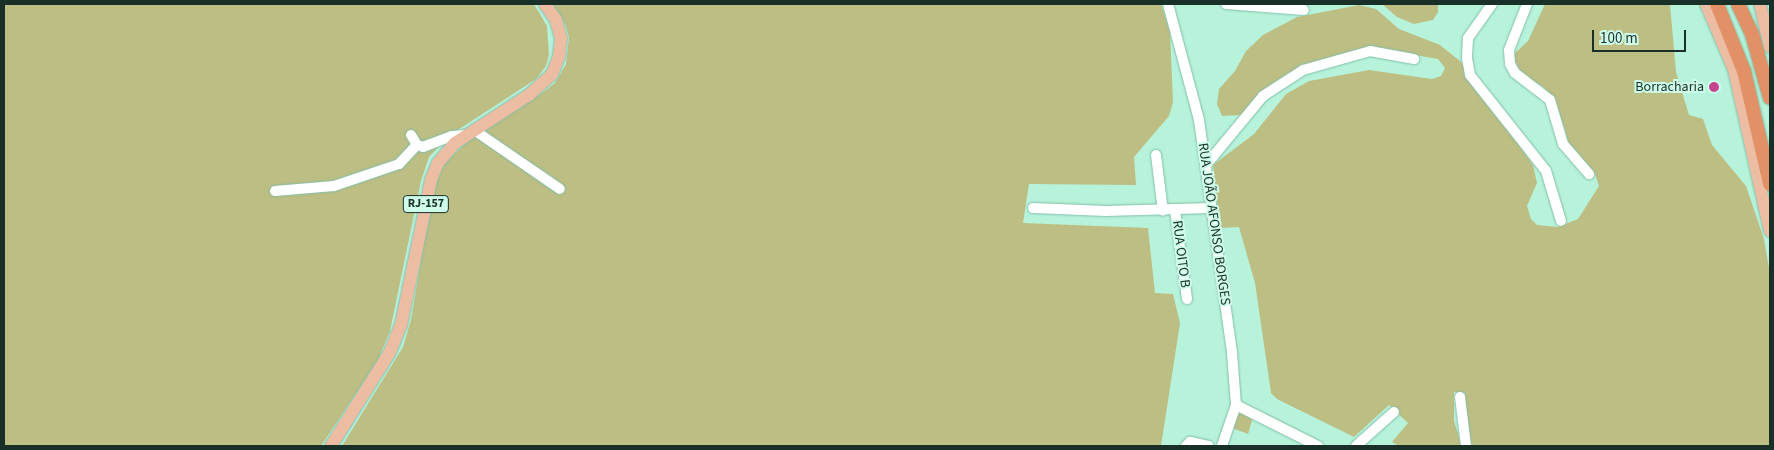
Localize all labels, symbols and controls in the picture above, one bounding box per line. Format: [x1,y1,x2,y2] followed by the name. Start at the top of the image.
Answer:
[1594,20,1688,52] scale bar
[1600,28,1638,49] text: 100 m
[1635,79,1704,95] place label: Borracharia
[1708,81,1720,93] marker: Borracharia
[1194,142,1234,306] street label: RUA JOÃO AFONSO BORGES
[402,194,450,213] road number: RJ-157
[1169,219,1193,289] street label: RUA OITO B

